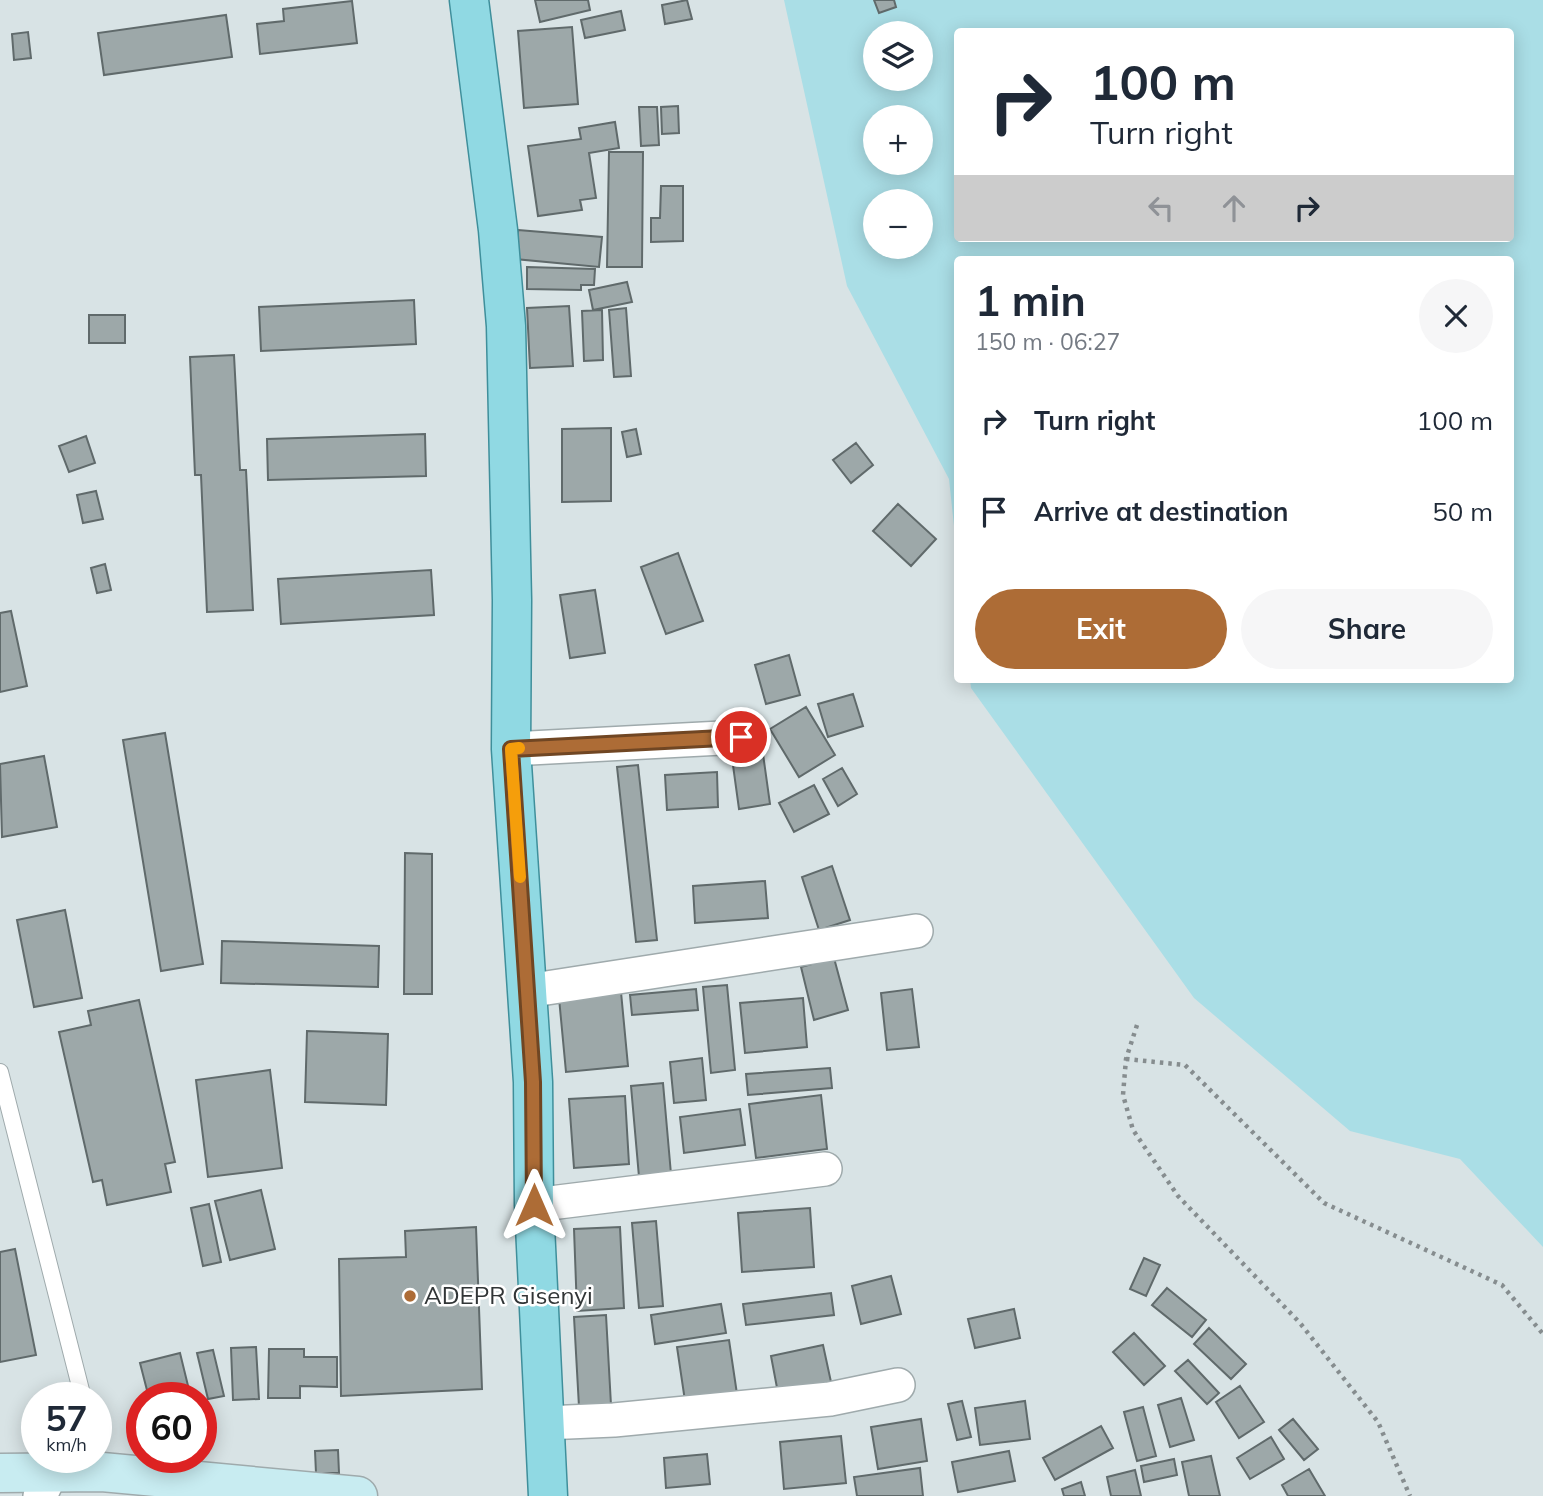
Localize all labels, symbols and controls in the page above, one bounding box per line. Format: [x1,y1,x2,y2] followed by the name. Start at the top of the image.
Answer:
[863,21,933,259] map controls
[863,21,933,91] button: layers
[1090,51,1236,112] text: 100 m
[975,56,1066,147] icon: right
[863,105,933,175] button: +
[1090,112,1233,152] text: Turn right
[863,189,933,259] button: −
[1142,189,1180,227] icon: left
[1215,189,1253,227] icon: ahead
[1288,189,1326,227] icon: right
[975,274,1086,327] text: 1 min
[1419,279,1493,353] button: close
[975,327,1120,356] text: 150 m · 06:27
[975,402,1013,440] icon: right
[1034,404,1155,437] text: Turn right
[1417,404,1493,437] text: 100 m
[975,493,1013,531] icon: arrive
[1034,495,1289,528] text: Arrive at destination
[1432,495,1493,528] text: 50 m
[975,589,1227,669] button: Exit
[1241,589,1493,669] button: Share
[711,707,771,767] pin
[722,718,760,756] icon: arrive
[497,1168,571,1242] position arrow
[424,1280,593,1310] place label: ADEPR Gisenyi
[402,1288,418,1304] marker: ADEPR Gisenyi
[126,1382,217,1473] speed limit sign: 60
[45,1396,88,1440] text: 57
[46,1433,87,1456] text: km/h

